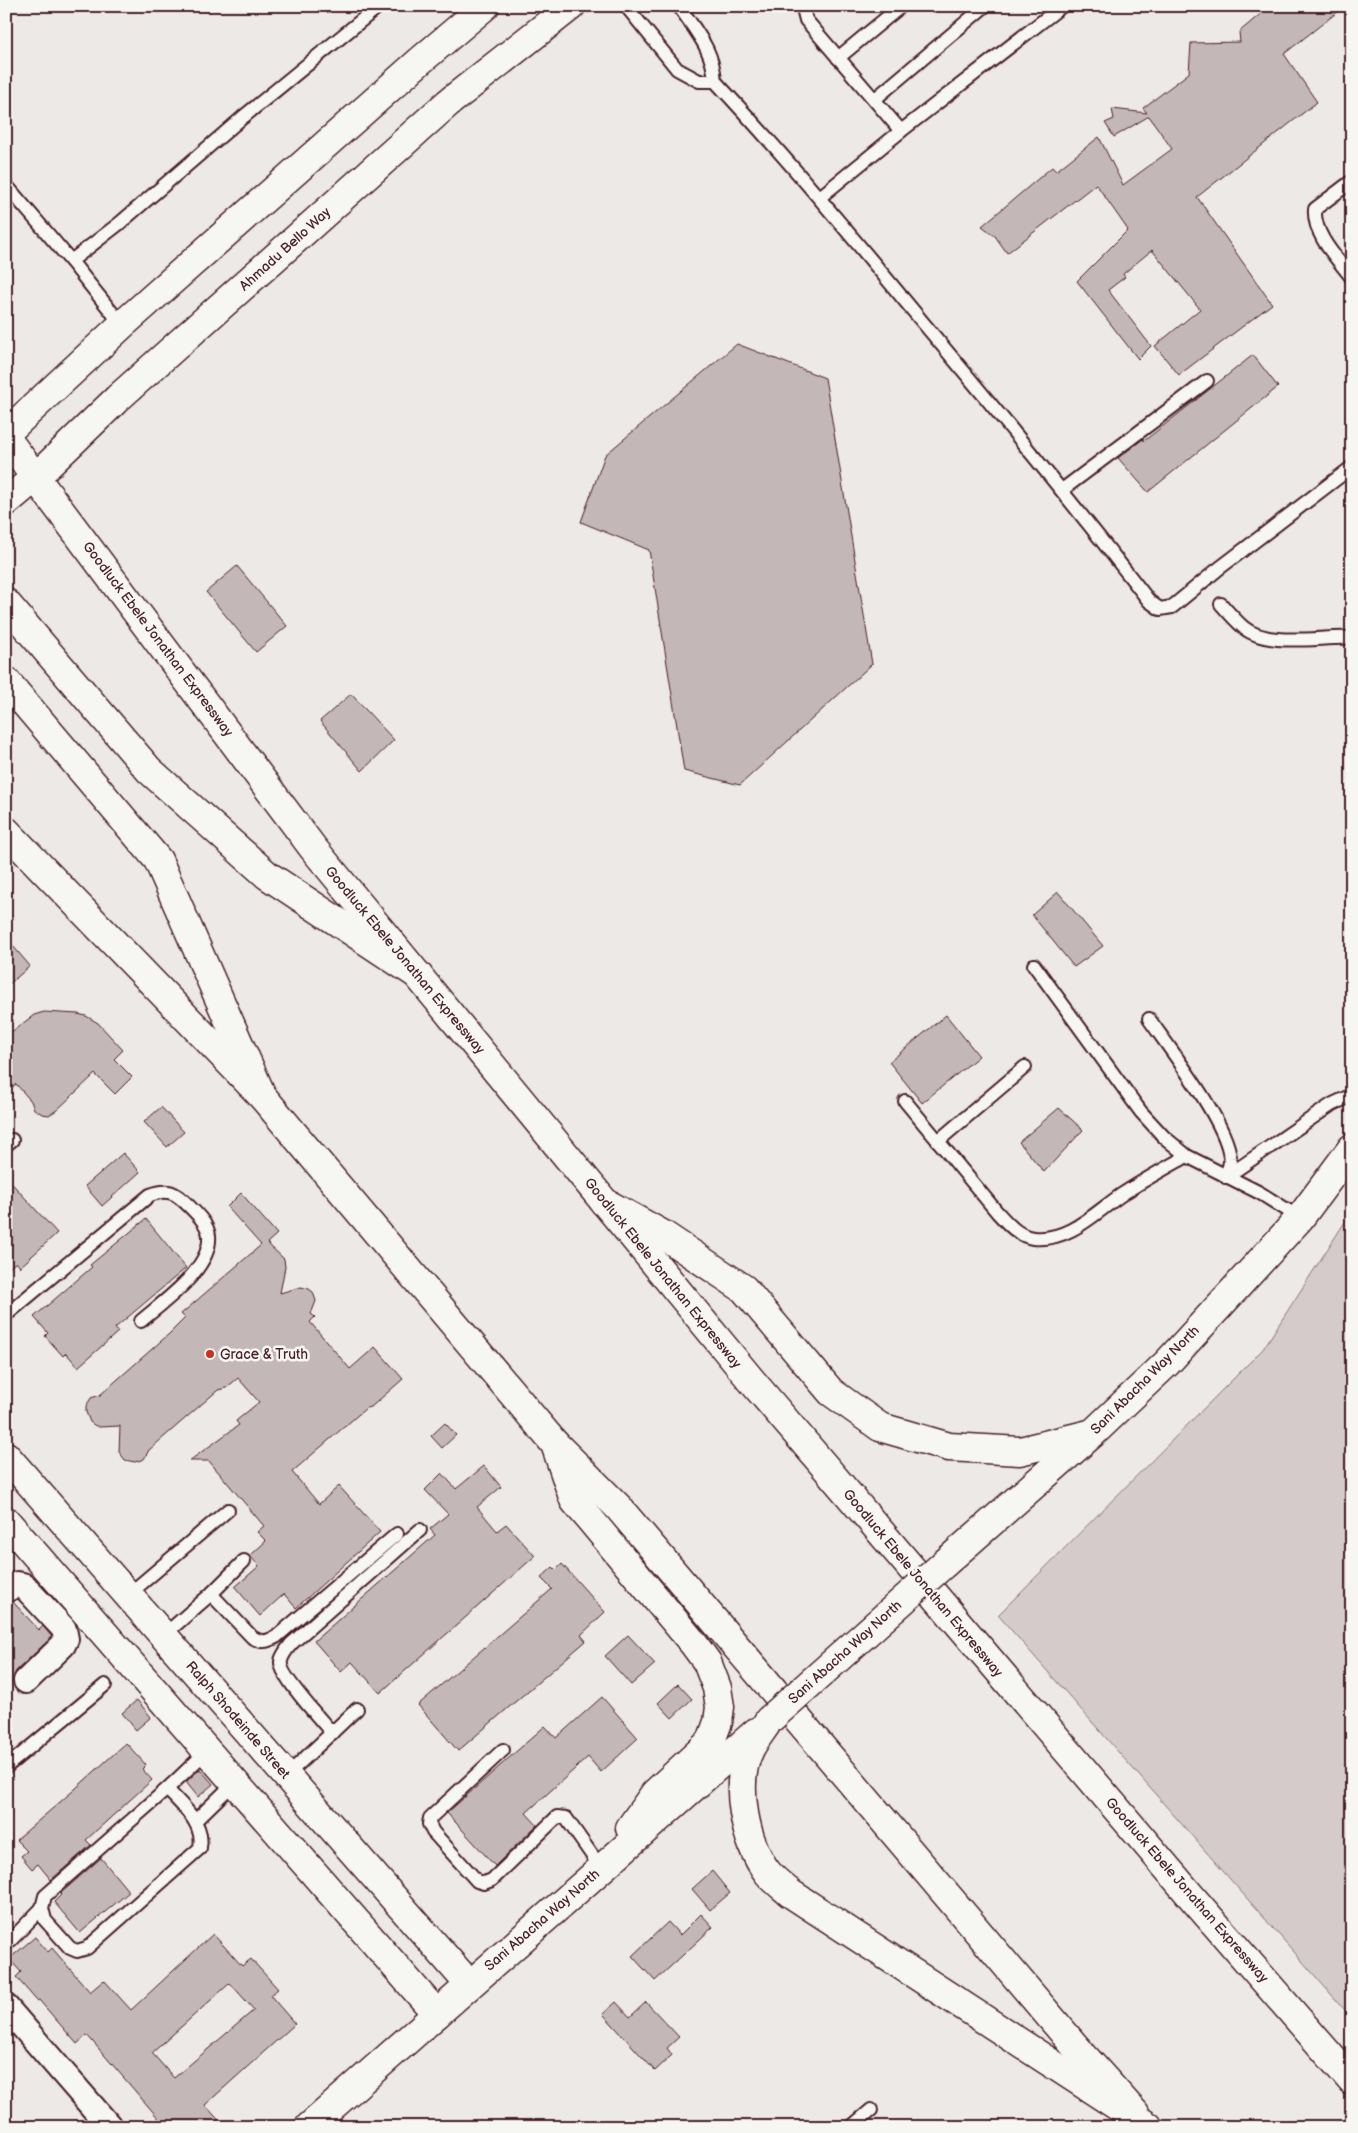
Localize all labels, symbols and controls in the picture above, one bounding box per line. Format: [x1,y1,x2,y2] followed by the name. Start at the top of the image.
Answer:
[236,203,335,294] street label: Ahmadu Bello Way
[79,538,237,740] street label: Goodluck Ebele Jonathan Expressway
[321,863,489,1058] street label: Goodluck Ebele Jonathan Expressway
[581,1174,746,1372] street label: Goodluck Ebele Jonathan Expressway
[1087,1322,1203,1438] street label: Sani Abacha Way North
[220,1346,308,1363] place label: Grace & Truth
[204,1348,216,1360] marker: Grace & Truth
[839,1486,1007,1681] street label: Goodluck Ebele Jonathan Expressway
[785,1596,905,1707] street label: Sani Abacha Way North
[182,1658,294,1783] street label: Ralph Shodeinde Street
[1102,1794,1273,1987] street label: Goodluck Ebele Jonathan Expressway
[481,1865,603,1975] street label: Sani Abacha Way North

